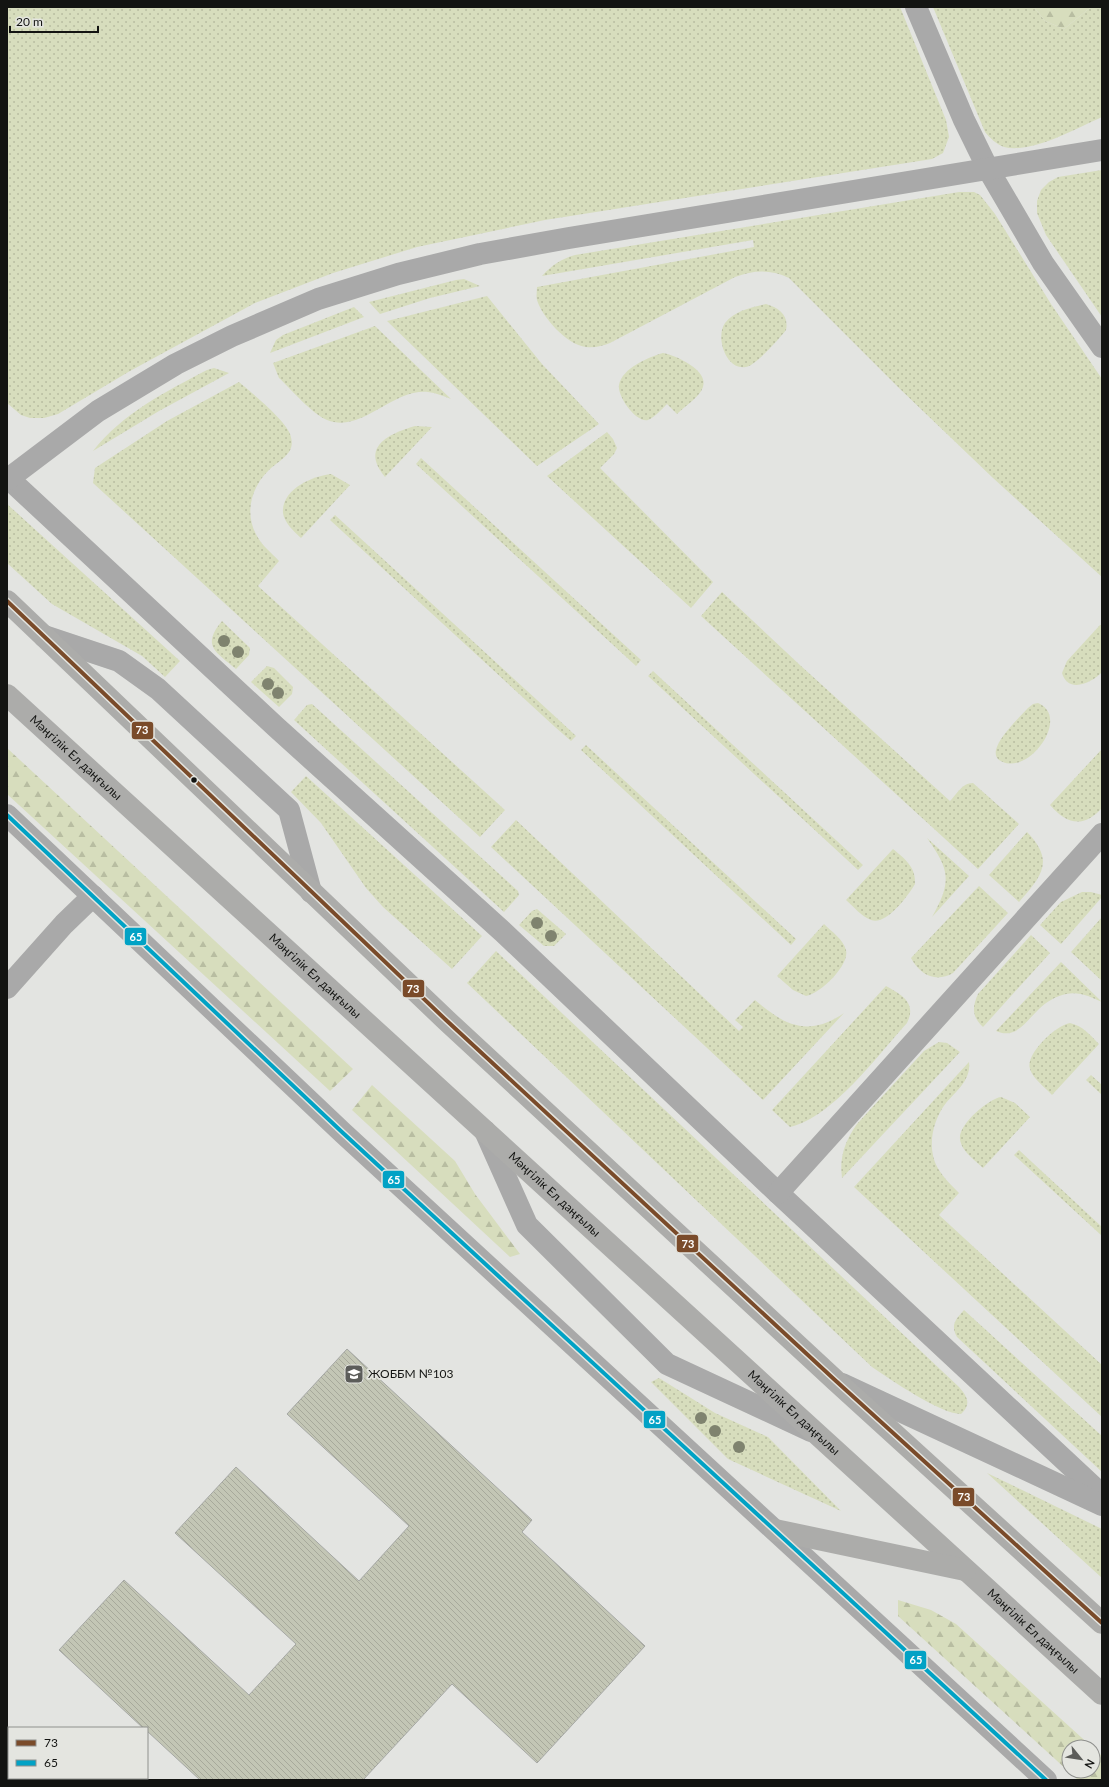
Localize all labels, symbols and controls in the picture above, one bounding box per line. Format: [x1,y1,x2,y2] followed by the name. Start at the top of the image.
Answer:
[10,8,98,34] scale bar
[16,14,43,29] text: 20 m
[27,712,125,803] street label: Мәңгілік Ел даңғылы
[131,721,154,740] line badge: 73
[136,723,148,736] text: 73
[189,775,199,785] unlabelled marker
[124,927,147,946] line badge: 65
[130,930,142,943] text: 65
[266,930,364,1021] street label: Мәңгілік Ел даңғылы
[402,979,425,998] line badge: 73
[407,982,419,995] text: 73
[506,1148,604,1240] street label: Мәңгілік Ел даңғылы
[382,1170,405,1189] line badge: 65
[388,1173,400,1186] text: 65
[676,1234,699,1253] line badge: 73
[682,1237,694,1250] text: 73
[343,1363,365,1385] school or university icon: ЖОББМ №103
[368,1366,454,1381] place label: ЖОББМ №103
[745,1367,843,1458] street label: Мәңгілік Ел даңғылы
[643,1410,666,1429] line badge: 65
[649,1413,661,1426] text: 65
[952,1487,975,1507] line badge: 73
[958,1490,970,1503] text: 73
[984,1585,1083,1677] street label: Мәңгілік Ел даңғылы
[904,1650,927,1670] line badge: 65
[910,1653,922,1666] text: 65
[8,1727,148,1779] legend
[44,1735,58,1750] text: 73
[1061,1739,1101,1779] north arrow
[44,1755,58,1770] text: 65
[1082,1757,1098,1771] text: N

